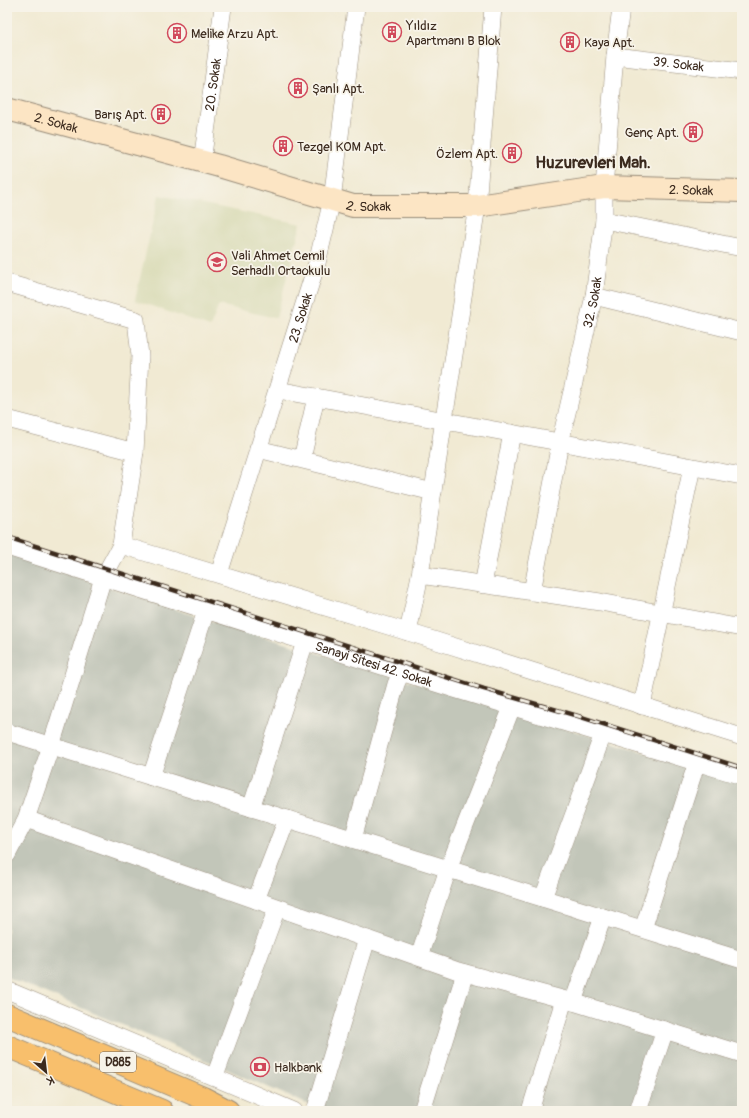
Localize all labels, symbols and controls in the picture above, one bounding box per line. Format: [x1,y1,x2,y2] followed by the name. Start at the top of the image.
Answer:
[405,18,501,49] place label: Yıldız Apartmanı B Blok
[381,21,403,43] building icon: Yıldız Apartmanı B Blok
[166,22,188,44] building icon: Melike Arzu Apt.
[191,26,279,42] place label: Melike Arzu Apt.
[559,31,581,53] building icon: Kaya Apt.
[584,35,635,51] place label: Kaya Apt.
[652,54,705,76] street label: 39. Sokak
[202,57,225,112] street label: 20. Sokak
[287,77,309,99] building icon: Şanlı Apt.
[312,81,365,97] place label: Şanlı Apt.
[150,103,172,125] building icon: Barış Apt.
[94,107,147,123] place label: Barış Apt.
[32,110,80,137] street label: 2. Sokak
[682,121,704,143] building icon: Genç Apt.
[625,125,679,141] place label: Genç Apt.
[272,135,294,157] building icon: Tezgel KOM Apt.
[297,139,386,155] place label: Tezgel KOM Apt.
[501,142,523,164] building icon: Özlem Apt.
[436,146,498,162] place label: Özlem Apt.
[535,152,651,173] district label: Huzurevleri Mah.
[669,182,714,199] street label: 2. Sokak
[344,197,391,215] street label: 2. Sokak
[231,248,330,279] place label: Vali Ahmet Cemil Serhadlı Ortaokulu
[206,251,228,273] school or university icon: Vali Ahmet Cemil Serhadlı Ortaokulu
[580,275,606,330] street label: 32. Sokak
[285,290,316,345] street label: 23. Sokak
[313,638,435,691] street label: Sanayi Sitesi 42. Sokak
[26,1052,66,1092] north arrow
[100,1052,136,1072] road number: D885
[249,1056,271,1078] bank icon: Halkbank
[274,1060,322,1076] place label: Halkbank
[44,1073,56,1088] text: K

